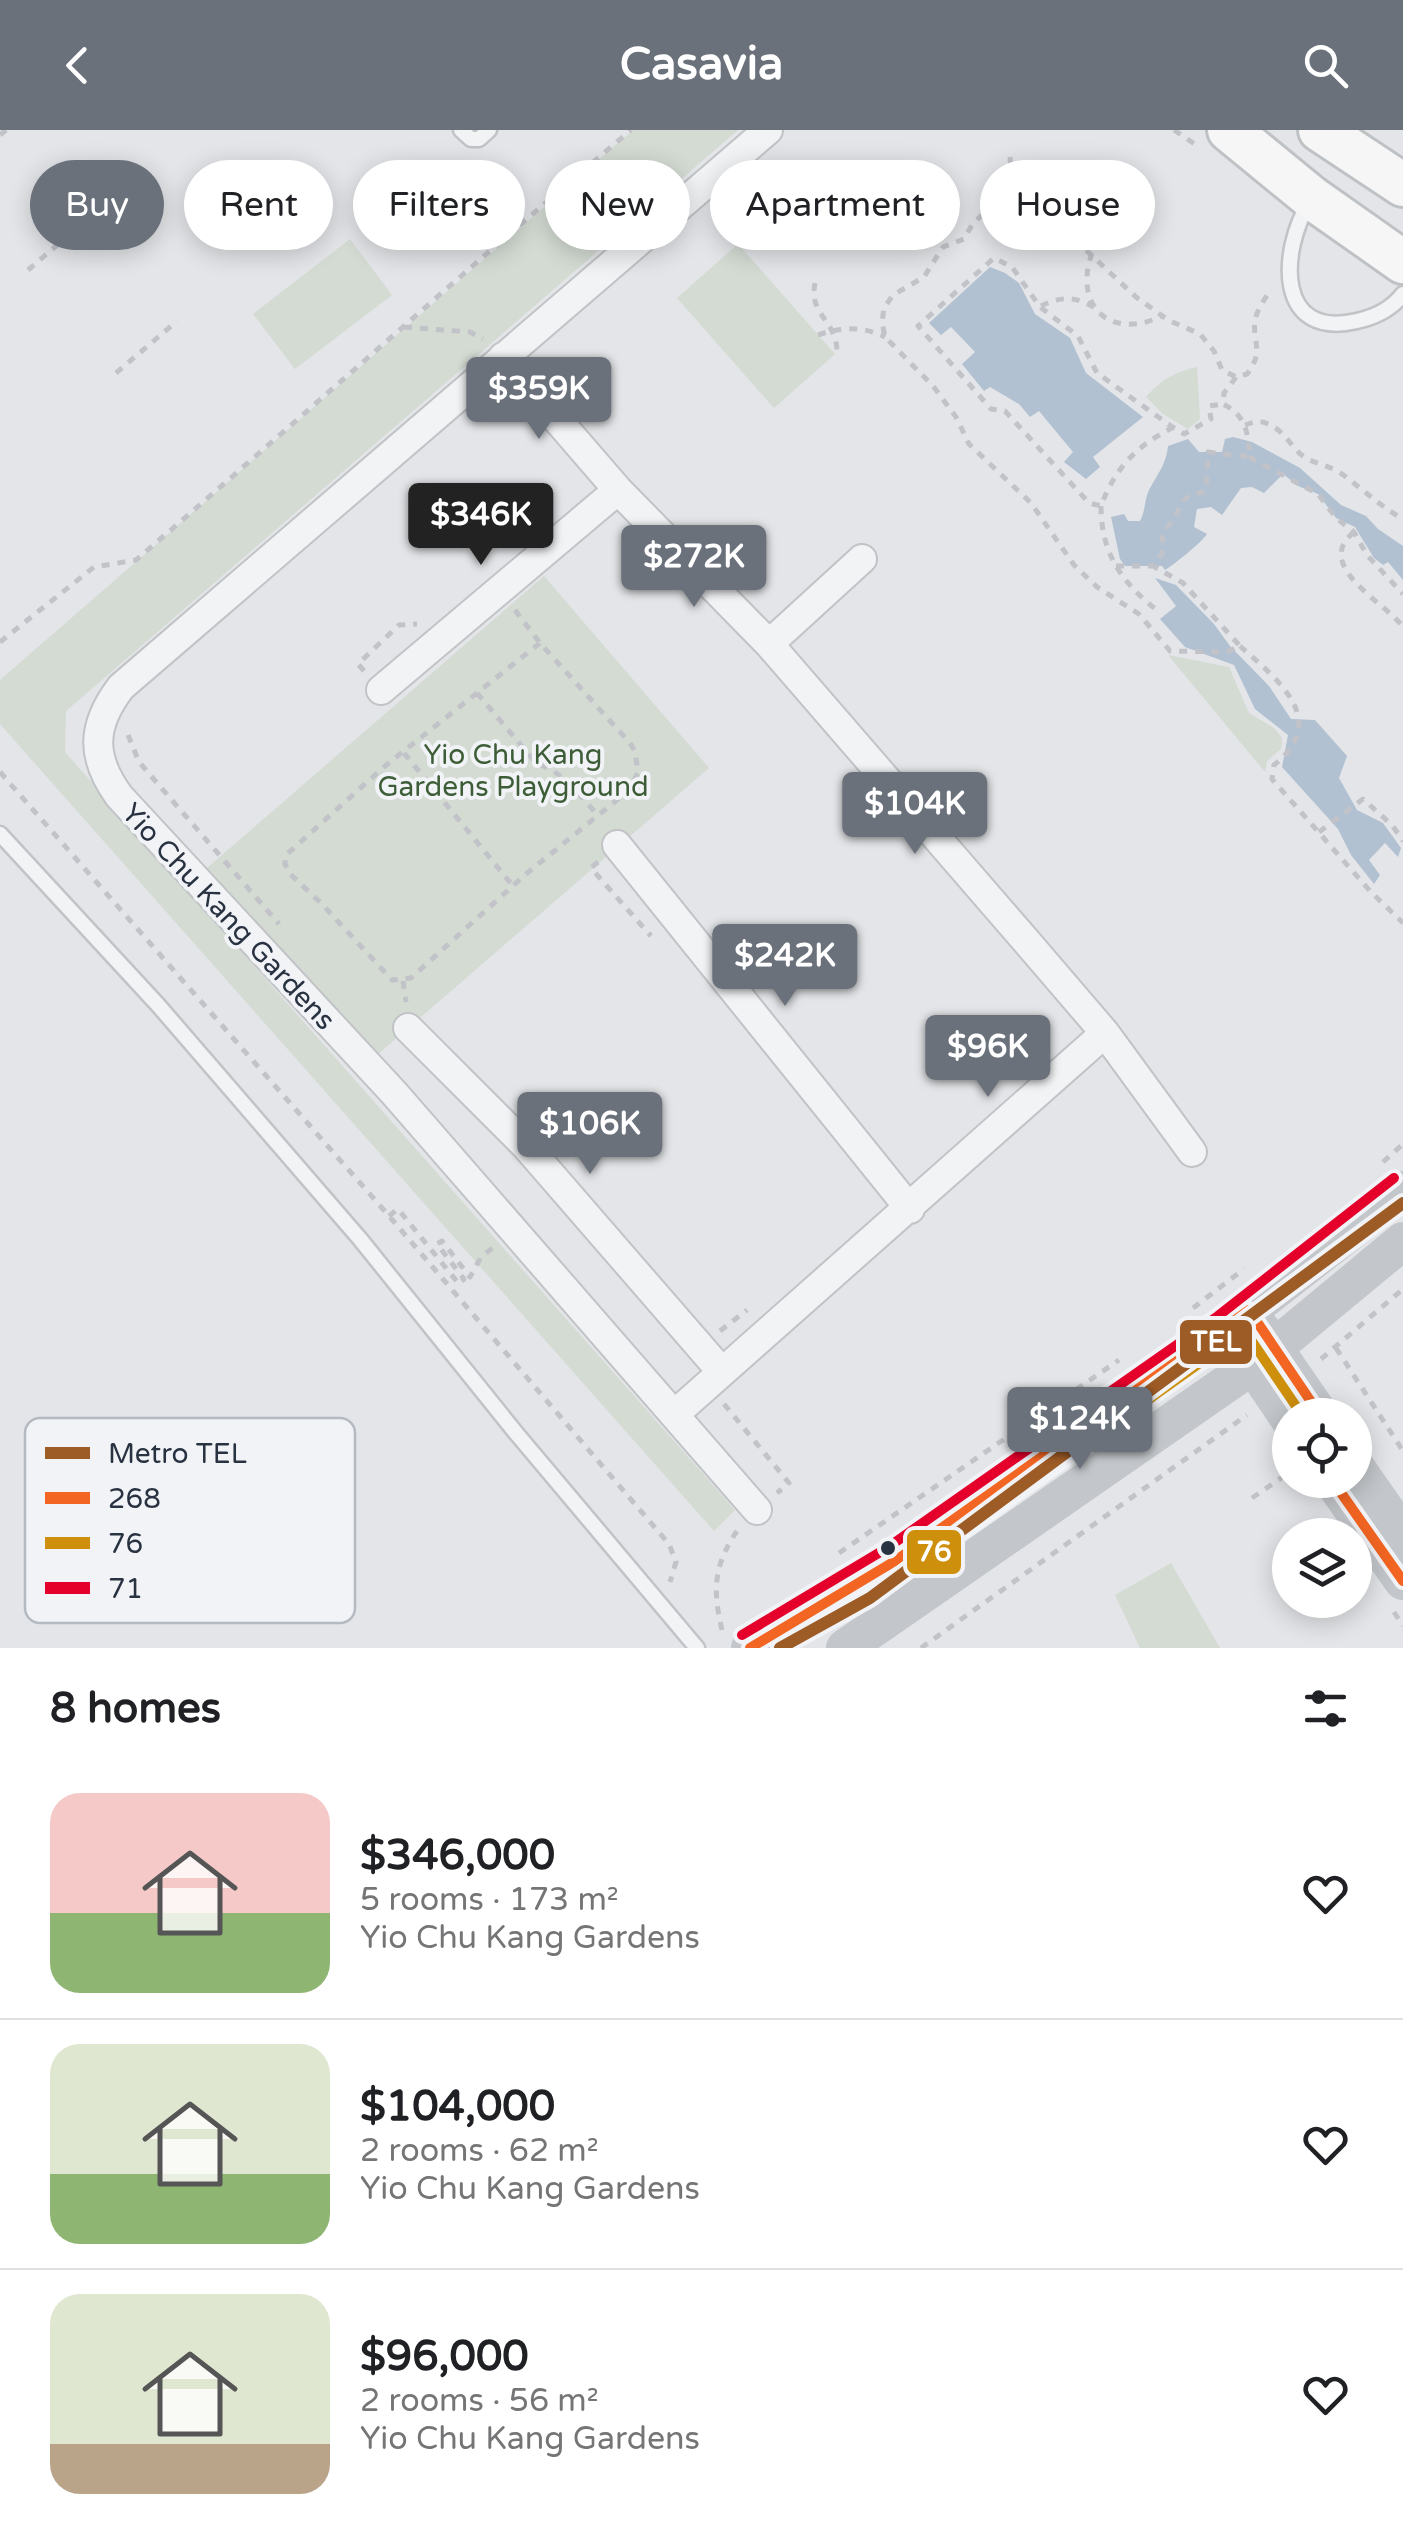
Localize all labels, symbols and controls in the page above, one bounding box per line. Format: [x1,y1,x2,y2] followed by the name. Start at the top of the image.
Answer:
[50,38,105,93] icon: back
[620,38,783,92] text: Casavia
[1298,38,1353,93] icon: search
[30,160,164,250] chip: Buy
[184,160,333,250] chip: Rent
[353,160,525,250] chip: Filters
[545,160,690,250] chip: New
[710,160,960,250] chip: Apartment
[980,160,1155,250] chip: House
[469,357,609,442] pin: $359K
[488,370,590,408] text: $359K
[411,483,551,568] pin: $346K
[430,496,532,534] text: $346K
[624,525,764,610] pin: $272K
[643,538,745,576] text: $272K
[377,738,649,804] park label: Yio Chu Kang Gardens Playground
[845,772,985,857] pin: $104K
[864,785,966,823] text: $104K
[114,796,342,1037] street label: Yio Chu Kang Gardens
[715,924,855,1009] pin: $242K
[734,937,836,975] text: $242K
[929,1015,1047,1100] pin: $96K
[947,1028,1029,1066] text: $96K
[520,1092,660,1177] pin: $106K
[539,1105,641,1143] text: $106K
[1178,1318,1254,1366] line badge: TEL
[1189,1325,1242,1359] text: TEL
[1010,1387,1150,1472] pin: $124K
[1272,1398,1372,1618] map controls
[1272,1398,1372,1498] button: locate
[1029,1400,1131,1438] text: $124K
[25,1418,355,1623] legend
[108,1437,247,1471] text: Metro TEL
[108,1482,161,1516] text: 268
[1272,1518,1372,1618] button: layers
[108,1527,143,1561] text: 76
[905,1528,963,1576] line badge: 76
[916,1535,952,1569] text: 76
[878,1538,898,1558] unlabelled marker
[108,1572,143,1606] text: 71
[1298,1681,1353,1736] icon: filters
[50,1683,221,1734] text: 8 homes
[360,1830,555,1881] text: $346,000
[130,1833,250,1953] icon: home
[1298,1866,1353,1921] icon: heart
[360,1881,619,1919] text: 5 rooms · 173 m²
[360,1919,700,1957] text: Yio Chu Kang Gardens
[360,2081,555,2132] text: $104,000
[130,2084,250,2204] icon: home
[1298,2117,1353,2172] icon: heart
[360,2132,599,2170] text: 2 rooms · 62 m²
[360,2170,700,2208] text: Yio Chu Kang Gardens
[360,2331,529,2382] text: $96,000
[130,2334,250,2454] icon: home
[1298,2367,1353,2422] icon: heart
[360,2382,599,2420] text: 2 rooms · 56 m²
[360,2420,700,2458] text: Yio Chu Kang Gardens

